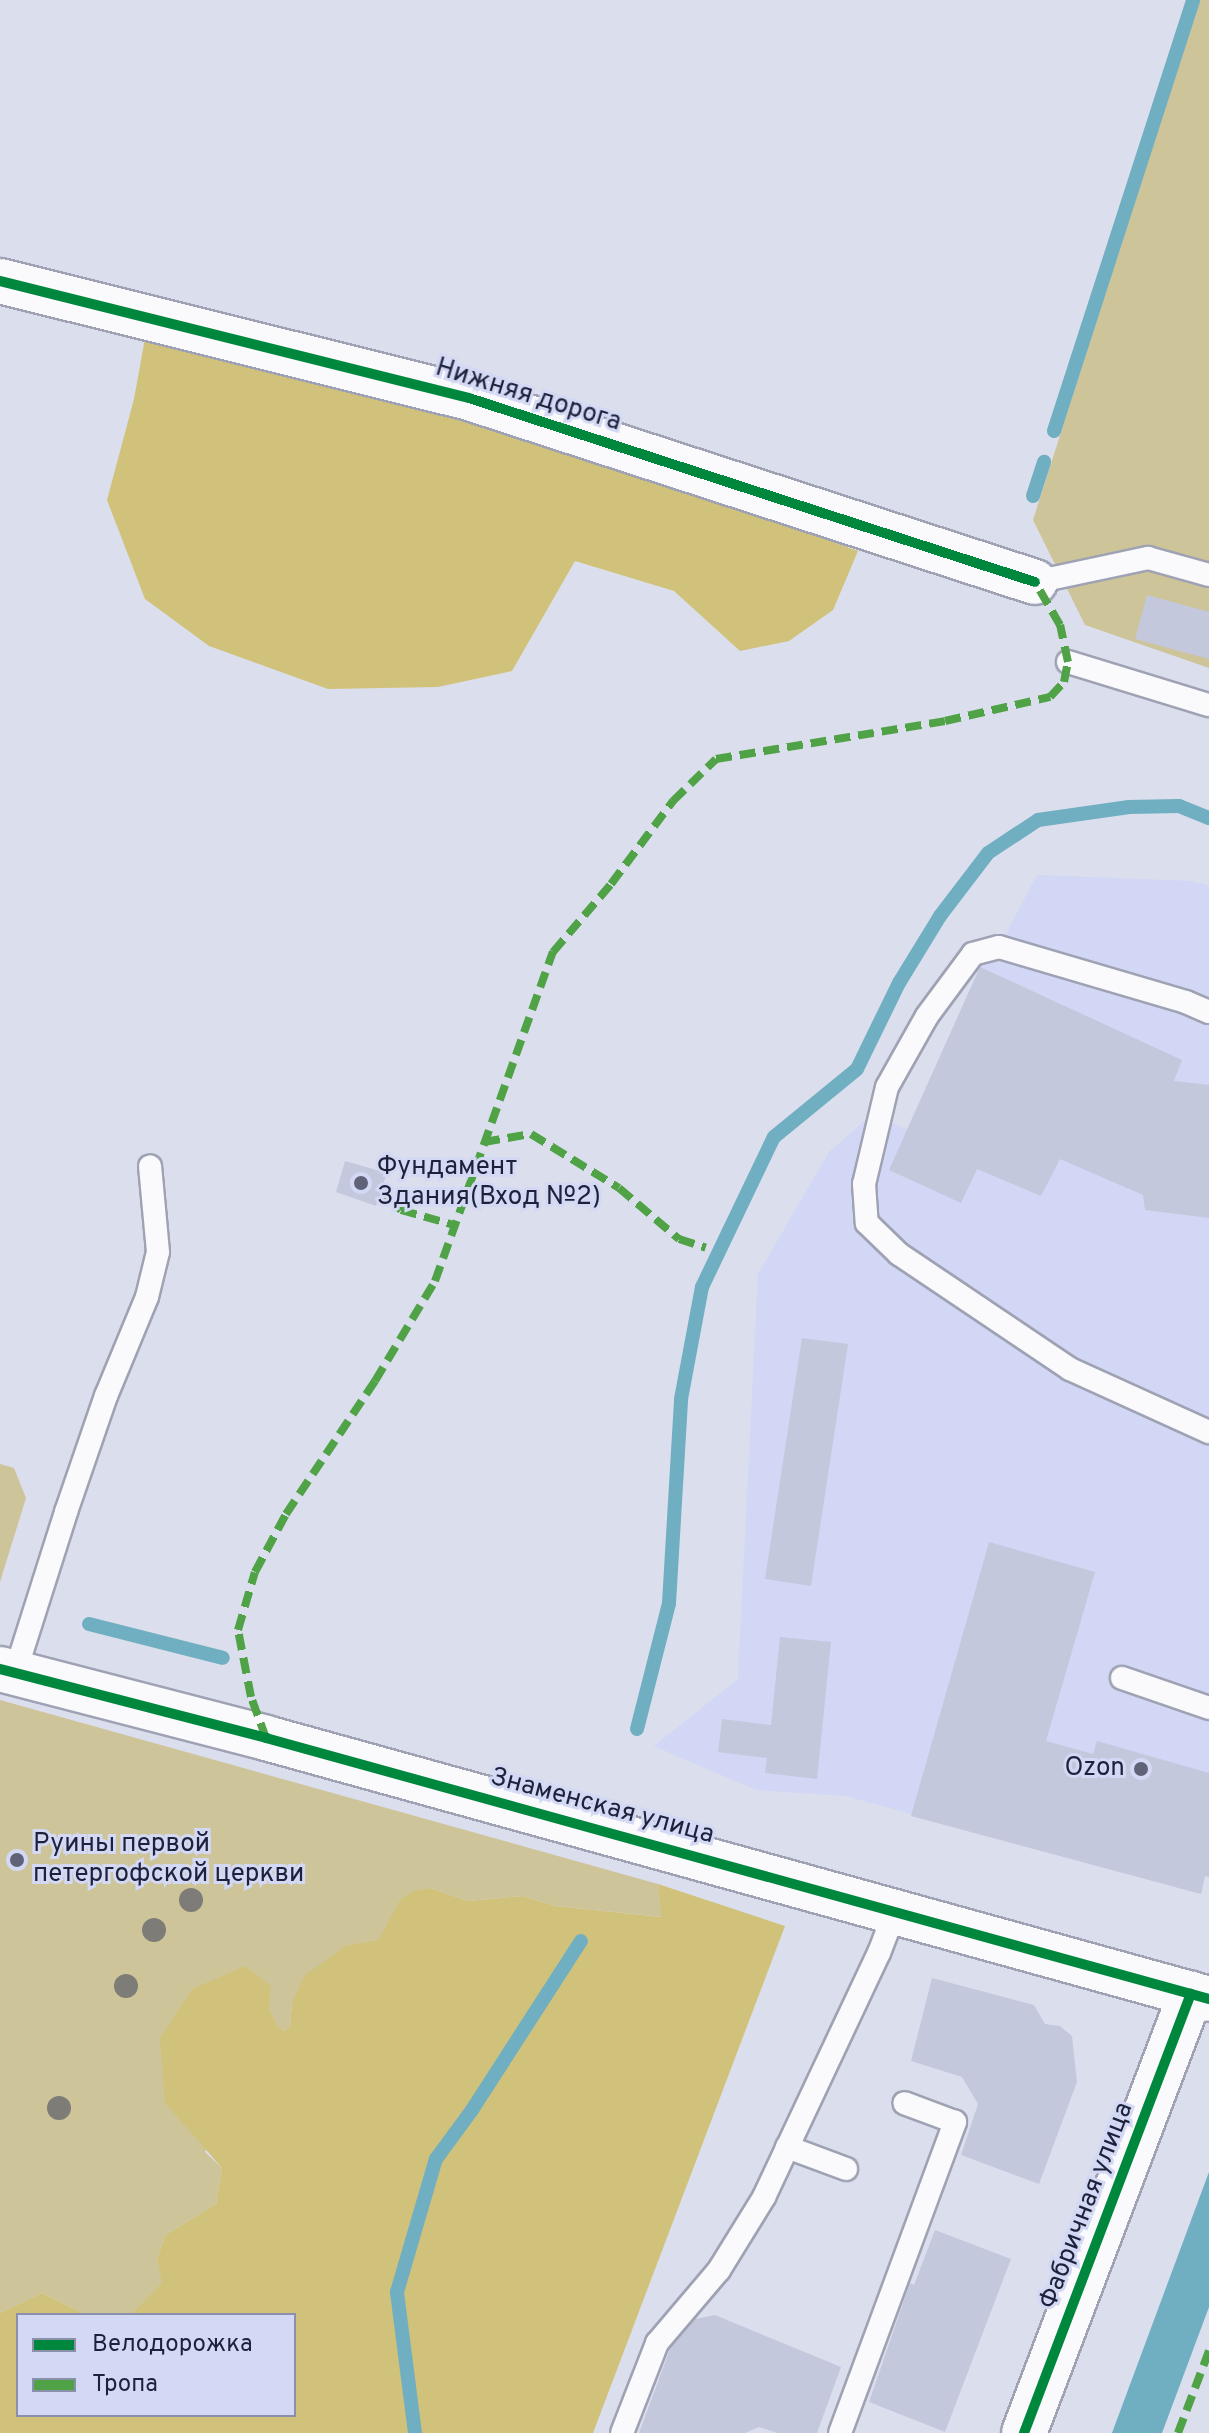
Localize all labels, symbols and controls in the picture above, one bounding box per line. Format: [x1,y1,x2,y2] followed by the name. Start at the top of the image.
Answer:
[431,353,625,439] street label: Нижняя дорога
[377,1152,601,1214] place label: Фундамент Здания(Вход №2)
[352,1174,370,1192] marker: Фундамент Здания(Вход №2)
[1065,1753,1125,1785] place label: Ozon
[1132,1760,1150,1778] marker: Ozon
[487,1762,717,1852] street label: Знаменская улица
[33,1829,304,1890] place label: Руины первой петергофской церкви
[8,1851,26,1869] marker: Руины первой петергофской церкви
[1033,2098,1141,2314] street label: Фабричная улица
[16,2313,296,2417] legend
[92,2330,253,2360] text: Велодорожка
[92,2370,158,2400] text: Тропа

